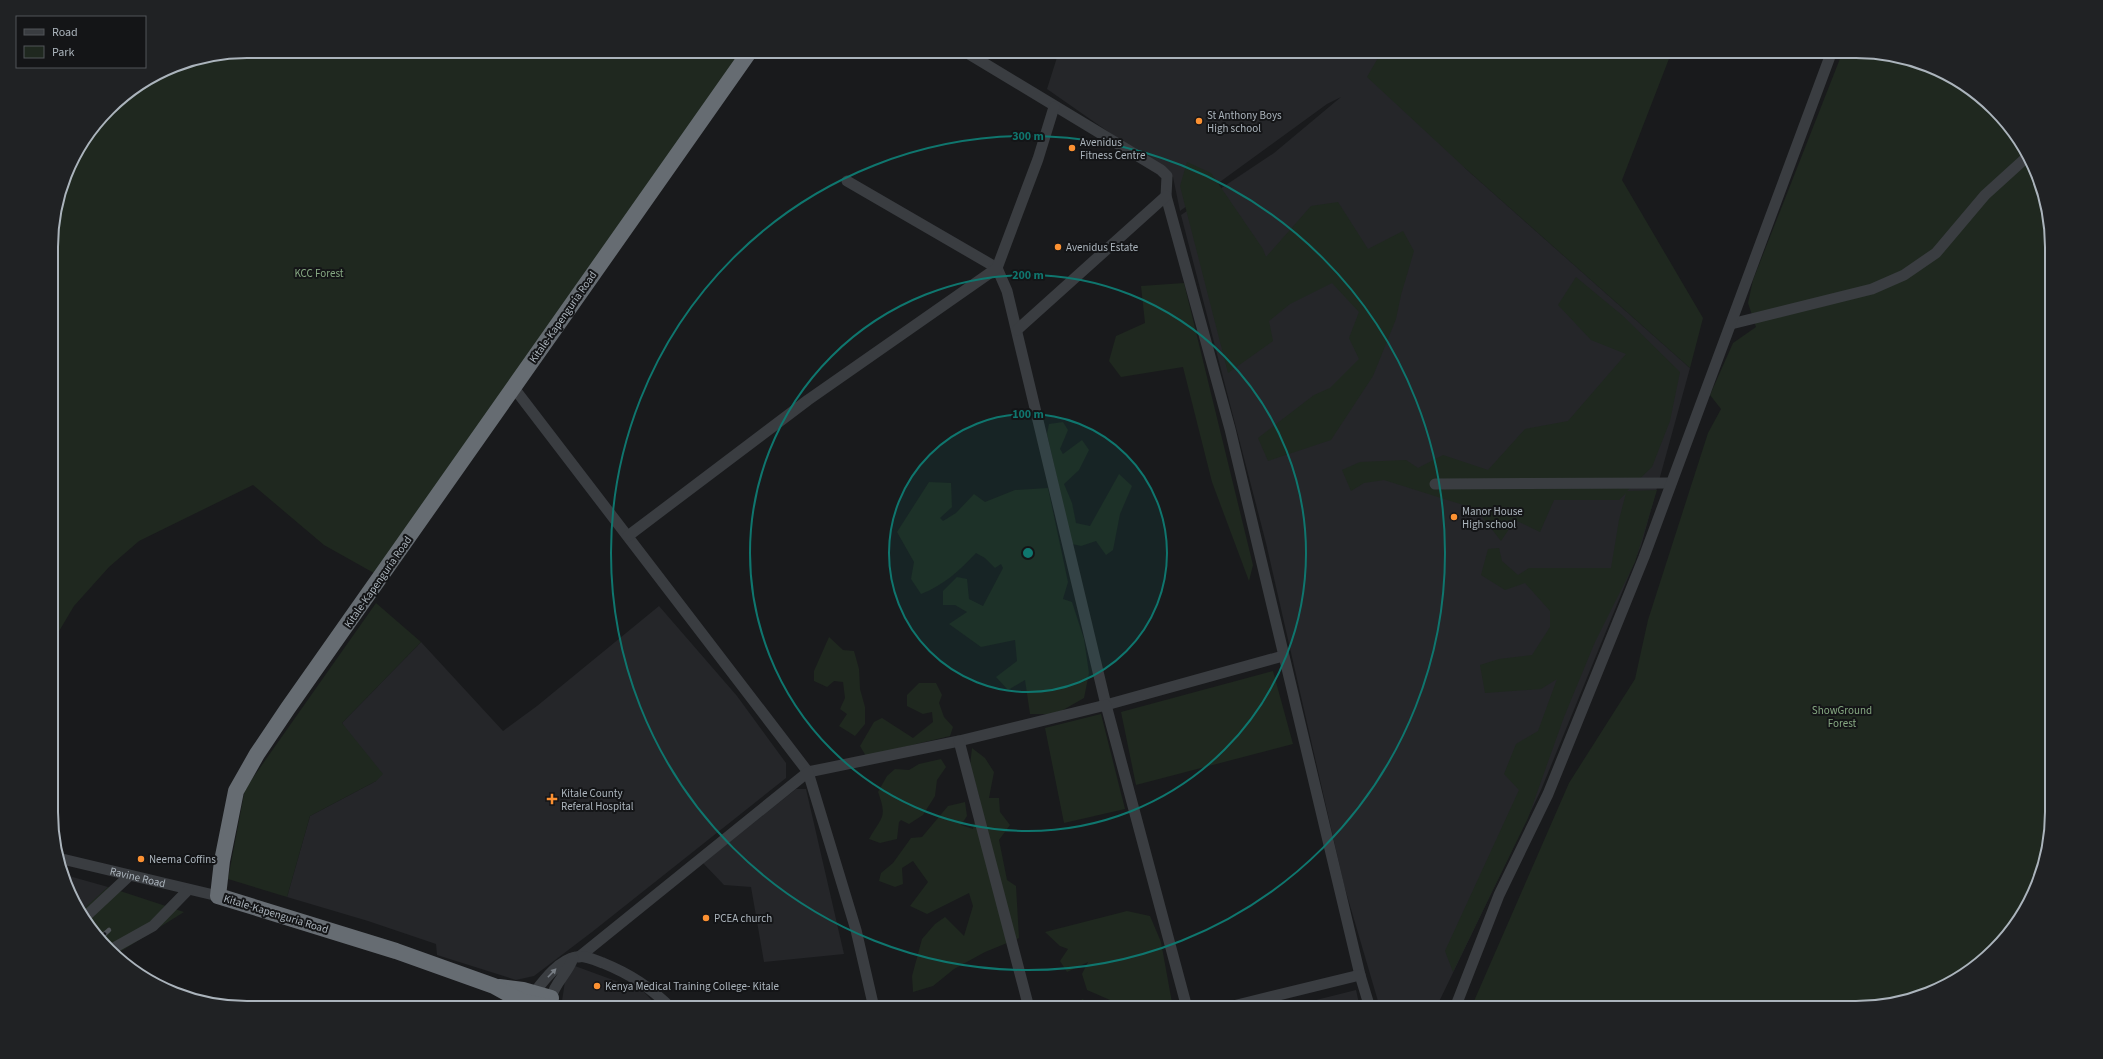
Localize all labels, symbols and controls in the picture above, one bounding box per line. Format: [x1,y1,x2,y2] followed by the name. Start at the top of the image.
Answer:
[16,16,146,68] legend
[52,24,78,41] text: Road
[52,44,74,61] text: Park
[1207,108,1282,136] place label: St Anthony Boys High school
[1194,116,1204,126] marker: St Anthony Boys High school
[1012,128,1044,145] text: 300 m
[1080,135,1146,163] place label: Avenidus Fitness Centre
[1067,143,1077,153] marker: Avenidus Fitness Centre
[1066,240,1139,255] place label: Avenidus Estate
[1053,242,1063,252] marker: Avenidus Estate
[294,266,344,281] park label: KCC Forest
[1012,267,1044,284] text: 200 m
[526,268,600,366] street label: Kitale-Kapenguria Road
[1012,406,1044,423] text: 100 m
[1462,504,1523,532] place label: Manor House High school
[1449,512,1459,522] marker: Manor House High school
[341,533,415,631] street label: Kitale-Kapenguria Road
[1021,546,1035,560] centre of rings
[1812,703,1872,731] park label: ShowGround Forest
[561,786,634,814] place label: Kitale County Referal Hospital
[546,793,558,805] marker: Kitale County Referal Hospital
[149,852,216,867] place label: Neema Coffins
[136,854,146,864] marker: Neema Coffins
[108,863,167,891] street label: Ravine Road
[222,891,330,937] street label: Kitale-Kapenguria Road
[714,911,772,926] place label: PCEA church
[701,913,711,923] marker: PCEA church
[547,968,557,978] one-way arrow
[605,979,780,994] place label: Kenya Medical Training College- Kitale
[592,981,602,991] marker: Kenya Medical Training College- Kitale

